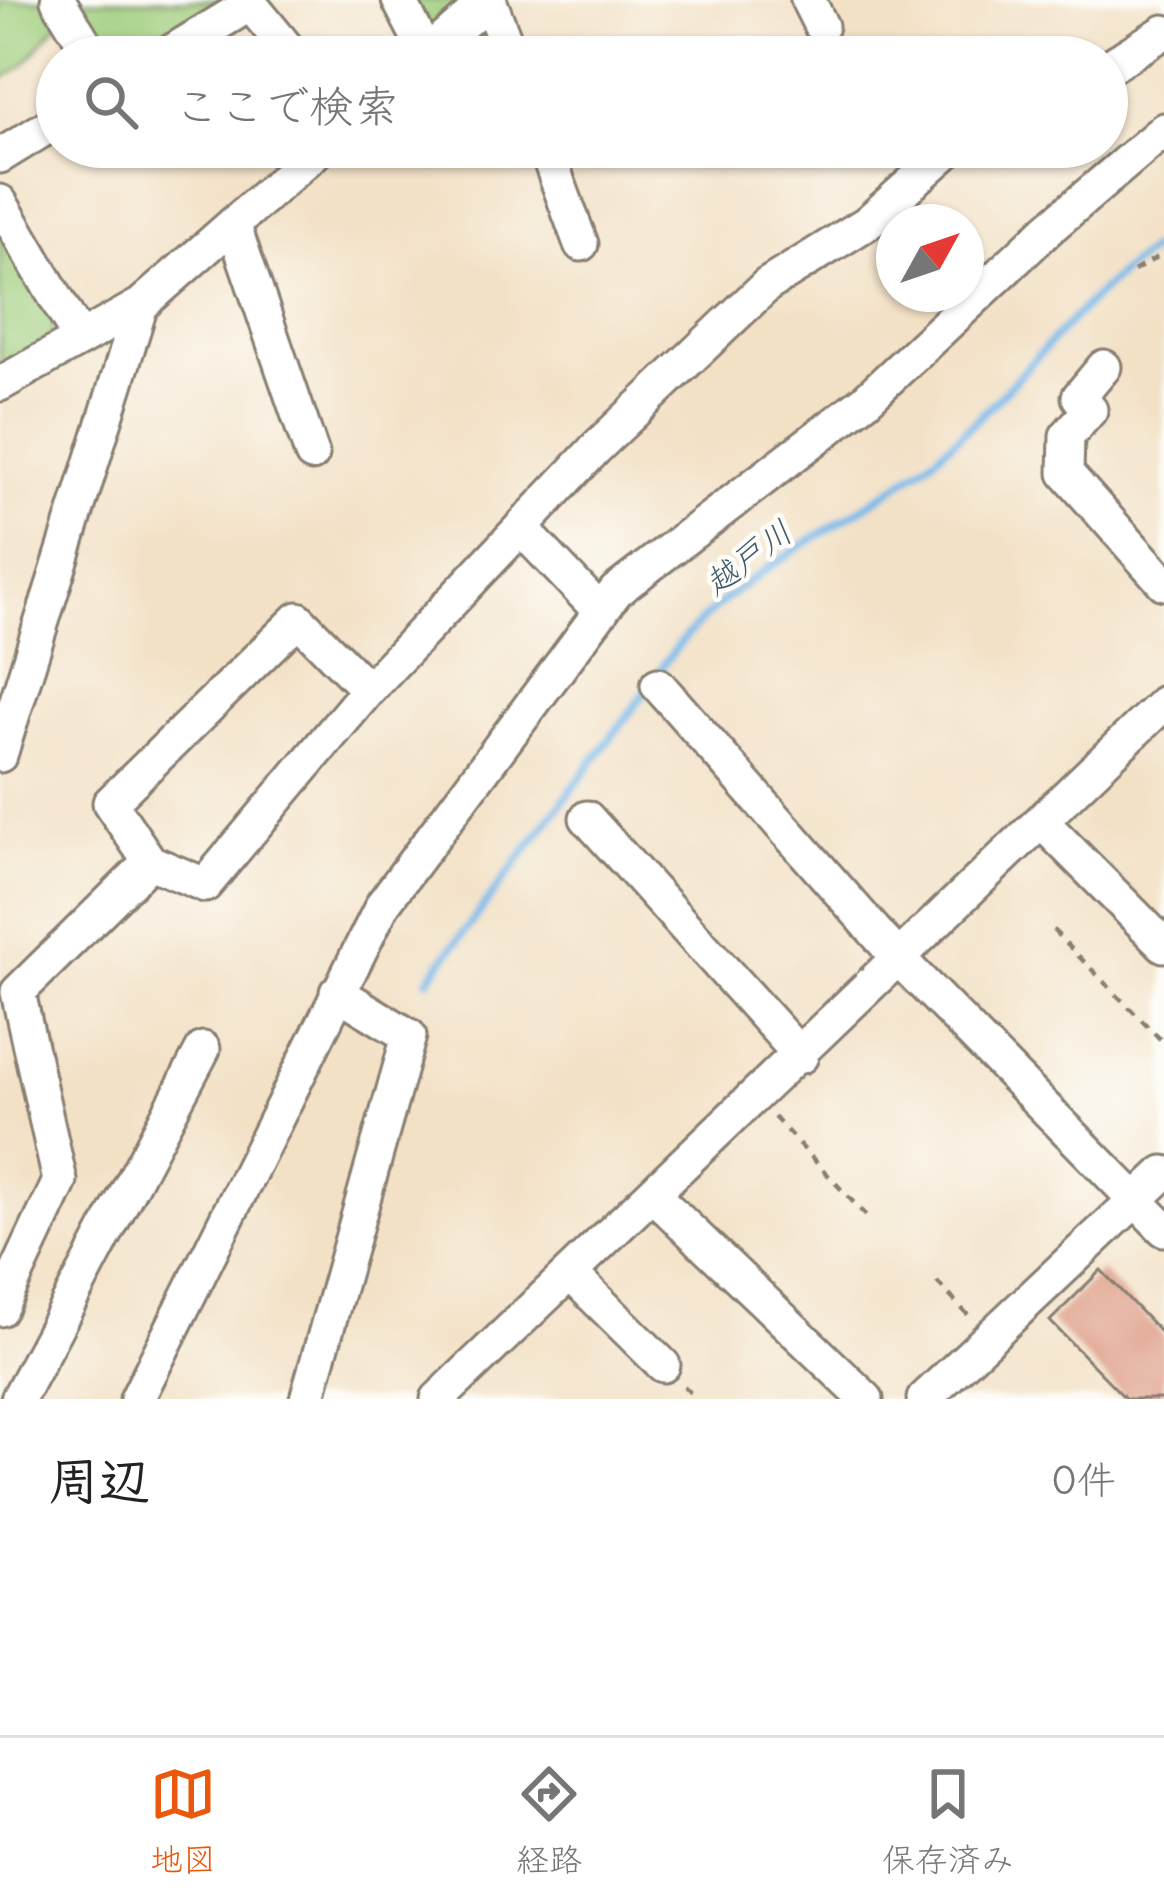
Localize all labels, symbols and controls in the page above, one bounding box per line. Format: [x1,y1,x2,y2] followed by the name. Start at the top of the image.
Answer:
[36,36,1128,168] search box
[78,69,144,135] icon: search
[174,78,399,134] text: ここで検索
[876,204,984,312] north arrow
[695,510,800,604] water label: 越戸川
[48,1449,150,1513] text: 周辺
[1051,1456,1116,1505] text: 0件
[150,1761,216,1881] tab: 地図
[516,1761,582,1881] tab: 経路
[882,1761,1014,1881] tab: 保存済み

